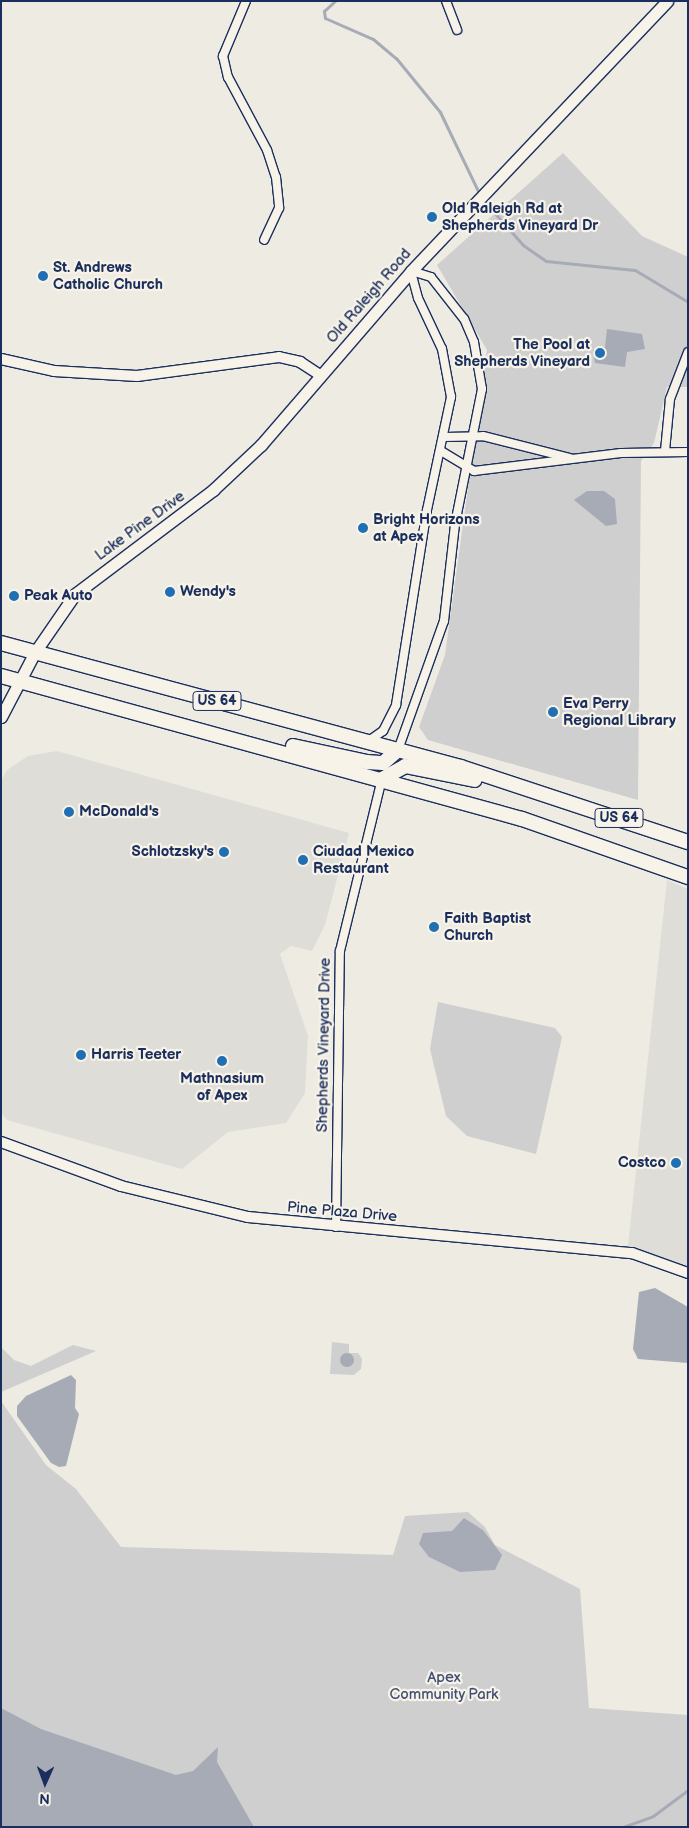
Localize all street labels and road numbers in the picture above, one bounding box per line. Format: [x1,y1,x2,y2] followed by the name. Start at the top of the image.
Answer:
[323,245,415,347] street label: Old Raleigh Road
[92,487,188,565] street label: Lake Pine Drive
[192,689,242,712] road number: US 64
[594,806,644,830] road number: US 64
[313,957,335,1133] street label: Shepherds Vineyard Drive
[286,1198,398,1226] street label: Pine Plaza Drive

